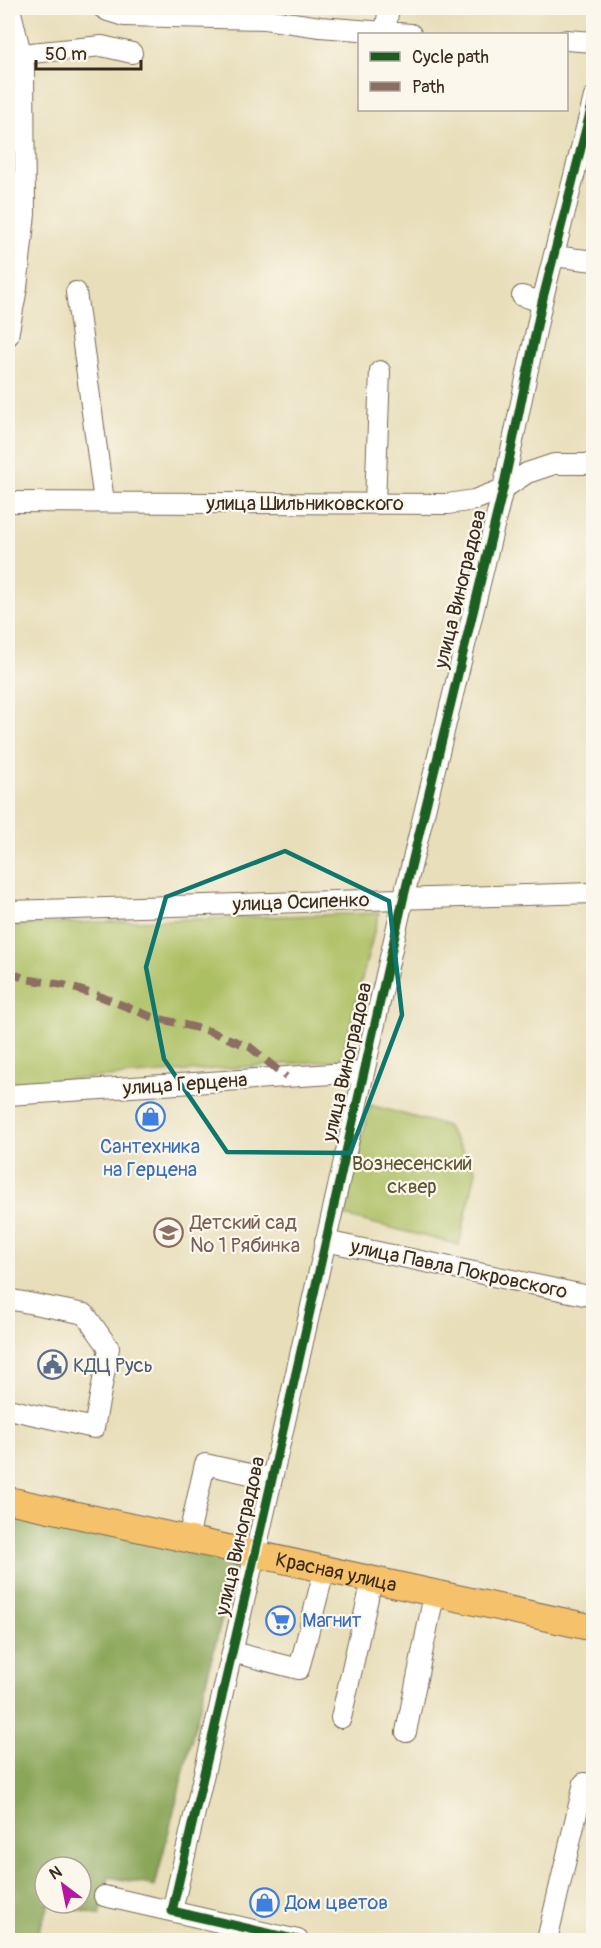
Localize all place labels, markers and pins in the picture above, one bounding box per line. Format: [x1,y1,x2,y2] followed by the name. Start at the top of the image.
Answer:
[134,1100,166,1132] shop icon: Сантехника на Герцена
[100,1134,200,1182] place label: Сантехника на Герцена
[189,1210,300,1258] place label: Детский сад № 1 Рябинка
[153,1217,185,1249] school or university icon: Детский сад № 1 Рябинка
[36,1349,68,1381] public building icon: КДЦ Русь
[73,1353,153,1378] place label: КДЦ Русь
[265,1604,297,1636] supermarket icon: Магнит
[302,1608,361,1633] place label: Магнит
[248,1886,280,1918] shop icon: Дом цветов
[284,1890,388,1915] place label: Дом цветов

